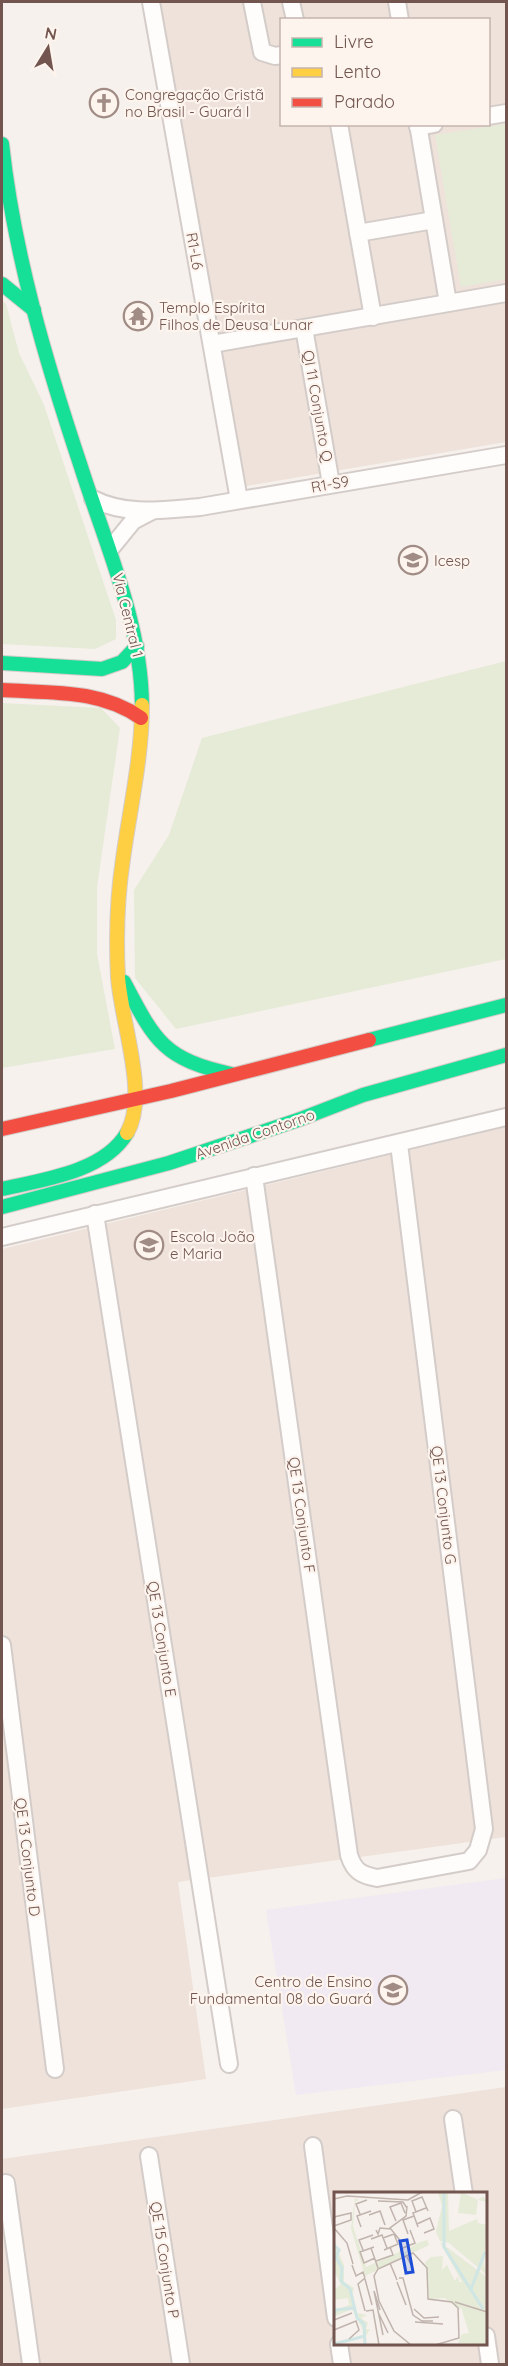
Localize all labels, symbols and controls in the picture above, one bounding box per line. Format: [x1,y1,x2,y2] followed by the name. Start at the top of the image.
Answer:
[18,18,78,78] north arrow
[280,18,490,126] legend
[43,22,59,44] text: N
[334,30,374,53] text: Livre
[334,60,381,83] text: Lento
[125,85,264,121] place label: Congregação Cristã no Brasil - Guará I
[88,87,120,119] church icon: Congregação Cristã no Brasil - Guará I
[334,90,395,113] text: Parado
[182,231,208,271] street label: R1-L6
[159,298,313,334] place label: Templo Espírita Filhos de Deusa Lunar
[122,300,154,332] temple icon: Templo Espírita Filhos de Deusa Lunar
[299,349,337,464] street label: QI 11 Conjunto Q
[310,471,350,497] street label: R1-S9
[397,544,429,576] school or university icon: Icesp
[434,551,470,570] place label: Icesp
[108,571,148,659] street label: Via Central 1
[193,1105,317,1163] street label: Avenida Contorno
[170,1227,255,1263] place label: Escola João e Maria
[133,1229,165,1261] school or university icon: Escola João e Maria
[427,1445,461,1565] street label: QE 13 Conjunto G
[284,1456,320,1574] street label: QE 13 Conjunto F
[143,1580,181,1698] street label: QE 13 Conjunto E
[11,1797,45,1918] street label: QE 13 Conjunto D
[190,1972,372,2008] place label: Centro de Ensino Fundamental 08 do Guará
[377,1974,409,2006] school or university icon: Centro de Ensino Fundamental 08 do Guará
[334,2192,487,2345] inset map
[146,2200,184,2320] street label: QE 15 Conjunto P

